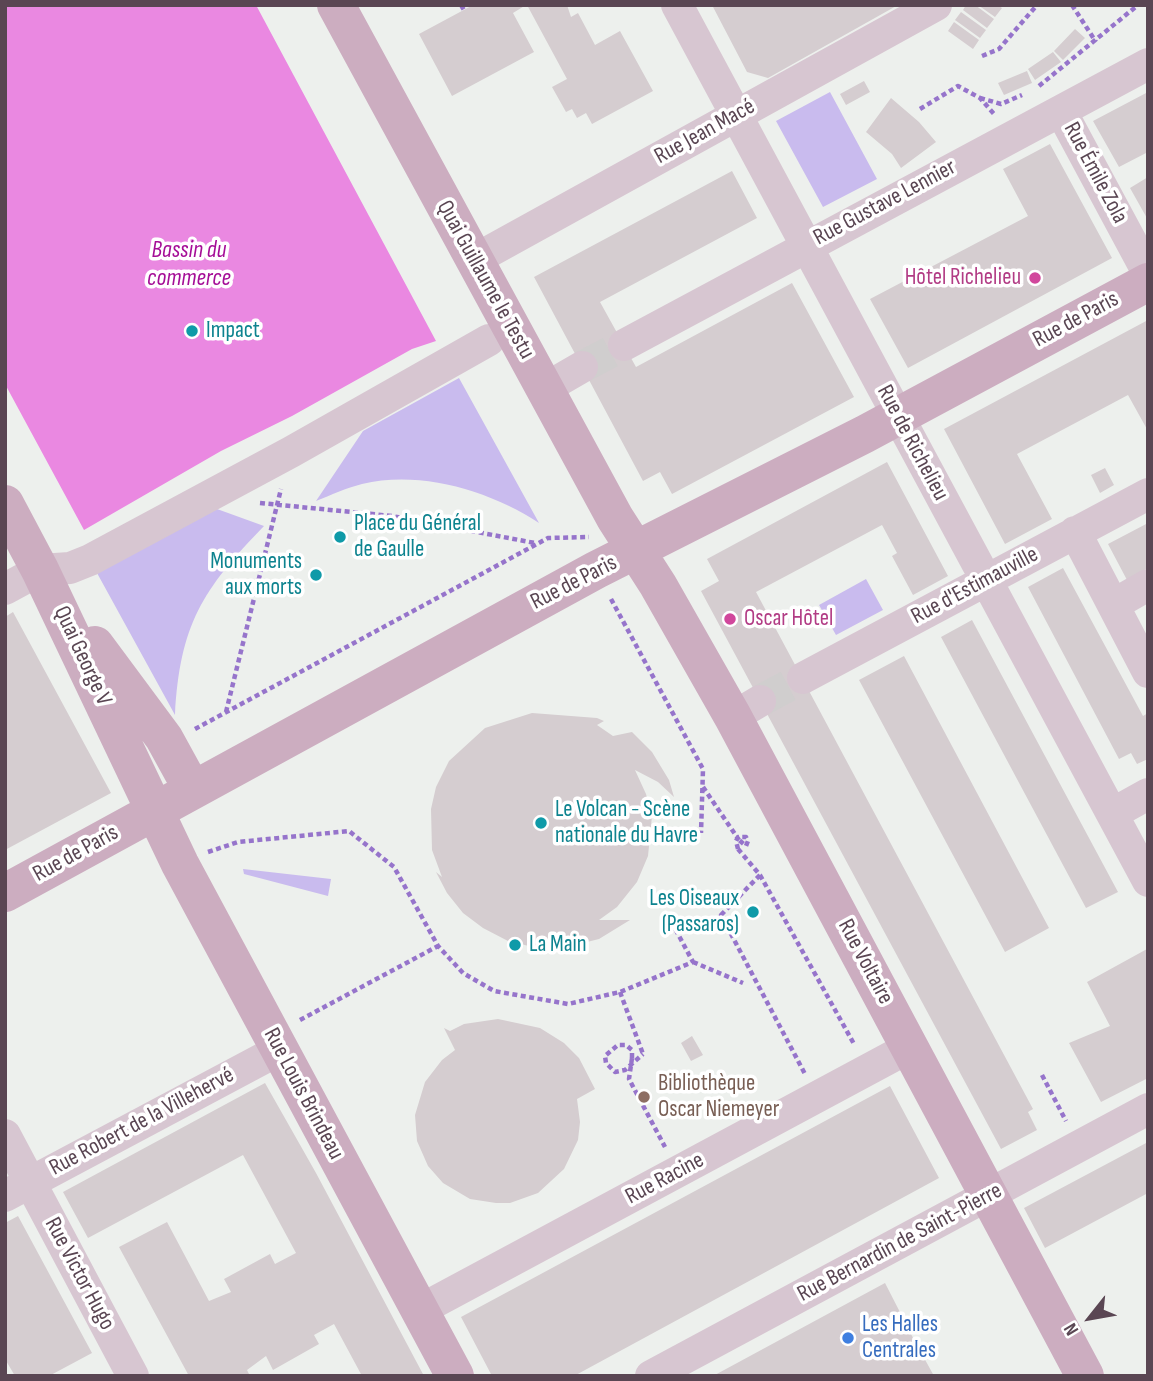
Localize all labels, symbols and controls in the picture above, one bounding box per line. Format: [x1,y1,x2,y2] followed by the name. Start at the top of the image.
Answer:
[650,93,760,171] street label: Rue Jean Macé
[1057,118,1133,228] street label: Rue Émile Zola
[809,154,961,252] street label: Rue Gustave Lennier
[430,196,540,364] street label: Quai Guillaume le Testu
[147,237,231,293] water label: Bassin du commerce
[905,264,1021,292] place label: Hôtel Richelieu
[1027,270,1043,286] marker: Hôtel Richelieu
[1028,286,1124,354] street label: Rue de Paris
[206,317,260,345] place label: Impact
[184,323,200,339] marker: Impact
[870,381,954,505] street label: Rue de Richelieu
[354,510,481,564] place label: Place du Général de Gaulle
[332,529,348,545] marker: Place du Général de Gaulle
[907,541,1043,631] street label: Rue d'Estimauville
[210,548,302,602] place label: Monuments aux morts
[526,550,622,616] street label: Rue de Paris
[308,567,324,583] marker: Monuments aux morts
[47,602,117,710] street label: Quai George V
[744,605,833,633] place label: Oscar Hôtel
[722,611,738,627] marker: Oscar Hôtel
[555,796,698,850] place label: Le Volcan - Scène nationale du Havre
[533,815,549,831] marker: Le Volcan - Scène nationale du Havre
[29,819,123,889] street label: Rue de Paris
[649,885,739,939] place label: Les Oiseaux (Passaros)
[745,904,761,920] marker: Les Oiseaux (Passaros)
[831,915,899,1009] street label: Rue Voltaire
[529,931,587,959] place label: La Main
[507,937,523,953] marker: La Main
[257,1024,349,1164] street label: Rue Louis Brindeau
[45,1062,239,1182] street label: Rue Robert de la Villehervé
[658,1070,779,1124] place label: Bibliothèque Oscar Niemeyer
[636,1089,652,1105] marker: Bibliothèque Oscar Niemeyer
[621,1147,709,1211] street label: Rue Racine
[793,1177,1007,1309] street label: Rue Bernardin de Saint-Pierre
[38,1213,120,1335] street label: Rue Victor Hugo
[1055,1283,1125,1353] north arrow
[862,1311,938,1365] place label: Les Halles Centrales
[1059,1319,1084,1339] text: N
[840,1330,856,1346] marker: Les Halles Centrales

